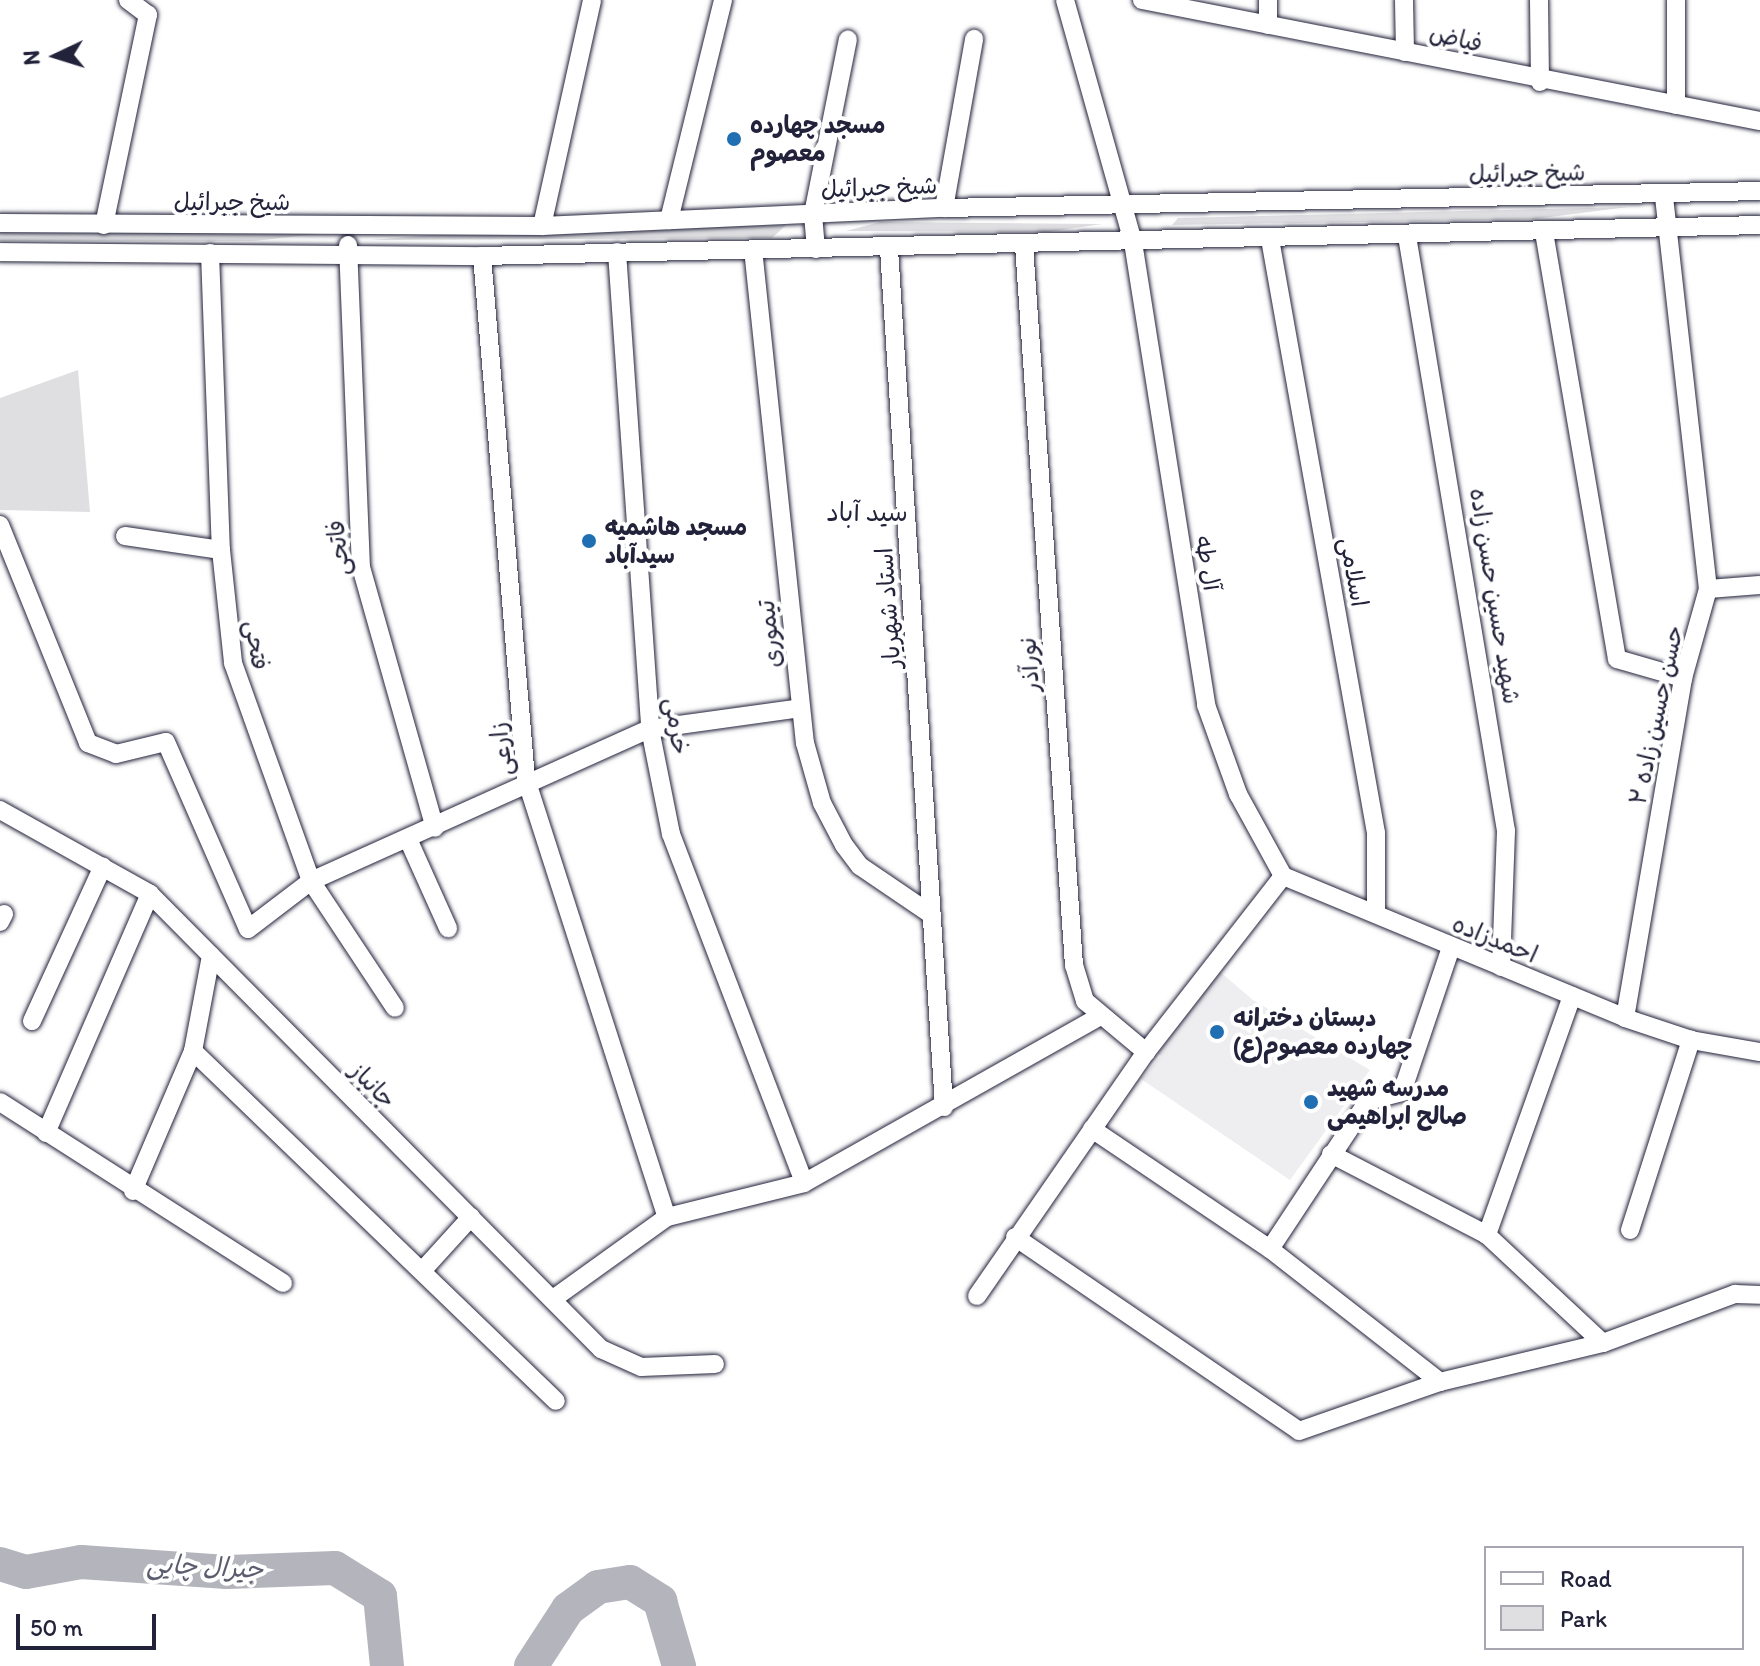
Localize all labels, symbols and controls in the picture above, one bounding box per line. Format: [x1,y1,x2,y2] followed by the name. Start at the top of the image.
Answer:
[16,16,96,96] north arrow
[1427,18,1485,58] street label: فیاض
[18,49,46,66] text: N
[750,111,885,167] place label: مسجد چهارده معصوم
[725,130,743,148] marker: مسجد چهارده معصوم
[1468,158,1586,188] street label: شیخ جبرائیل
[820,171,938,203] street label: شیخ جبرائیل
[174,188,290,216] street label: شیخ جبرائیل
[1464,486,1526,706] street label: شهید حسین حسن زاده
[826,497,908,529] district label: سید آباد
[605,513,747,569] place label: مسجد هاشمیه سیدآباد
[321,519,355,577] street label: فاتحی
[580,532,598,550] marker: مسجد هاشمیه سیدآباد
[1189,533,1227,593] street label: آل طه
[1334,535,1374,609] street label: اسلامی
[869,547,907,669] street label: استاد شهریار
[751,599,787,669] street label: تیموری
[239,618,275,672] street label: فتحی
[1623,623,1689,807] street label: حسن حسین زاده ۲
[1013,636,1045,694] street label: نورآذر
[659,696,695,756] street label: خرمی
[484,721,518,777] street label: زارعی
[1448,909,1542,969] street label: احمدزاده
[1233,1004,1413,1060] place label: دبستان دخترانه چهارده معصوم(ع)
[1208,1023,1226,1041] marker: دبستان دخترانه چهارده معصوم(ع)
[344,1056,402,1114] street label: جانباز
[1327,1074,1467,1130] place label: مدرسه شهید صالح ابراهیمی
[1302,1093,1320,1111] marker: مدرسه شهید صالح ابراهیمی
[1484,1546,1744,1650] legend
[146,1548,264,1586] water label: جیرال چایی
[1560,1564,1612,1593] text: Road
[20,1598,160,1648] scale bar
[1560,1604,1607,1633] text: Park
[30,1613,83,1642] text: 50 m

